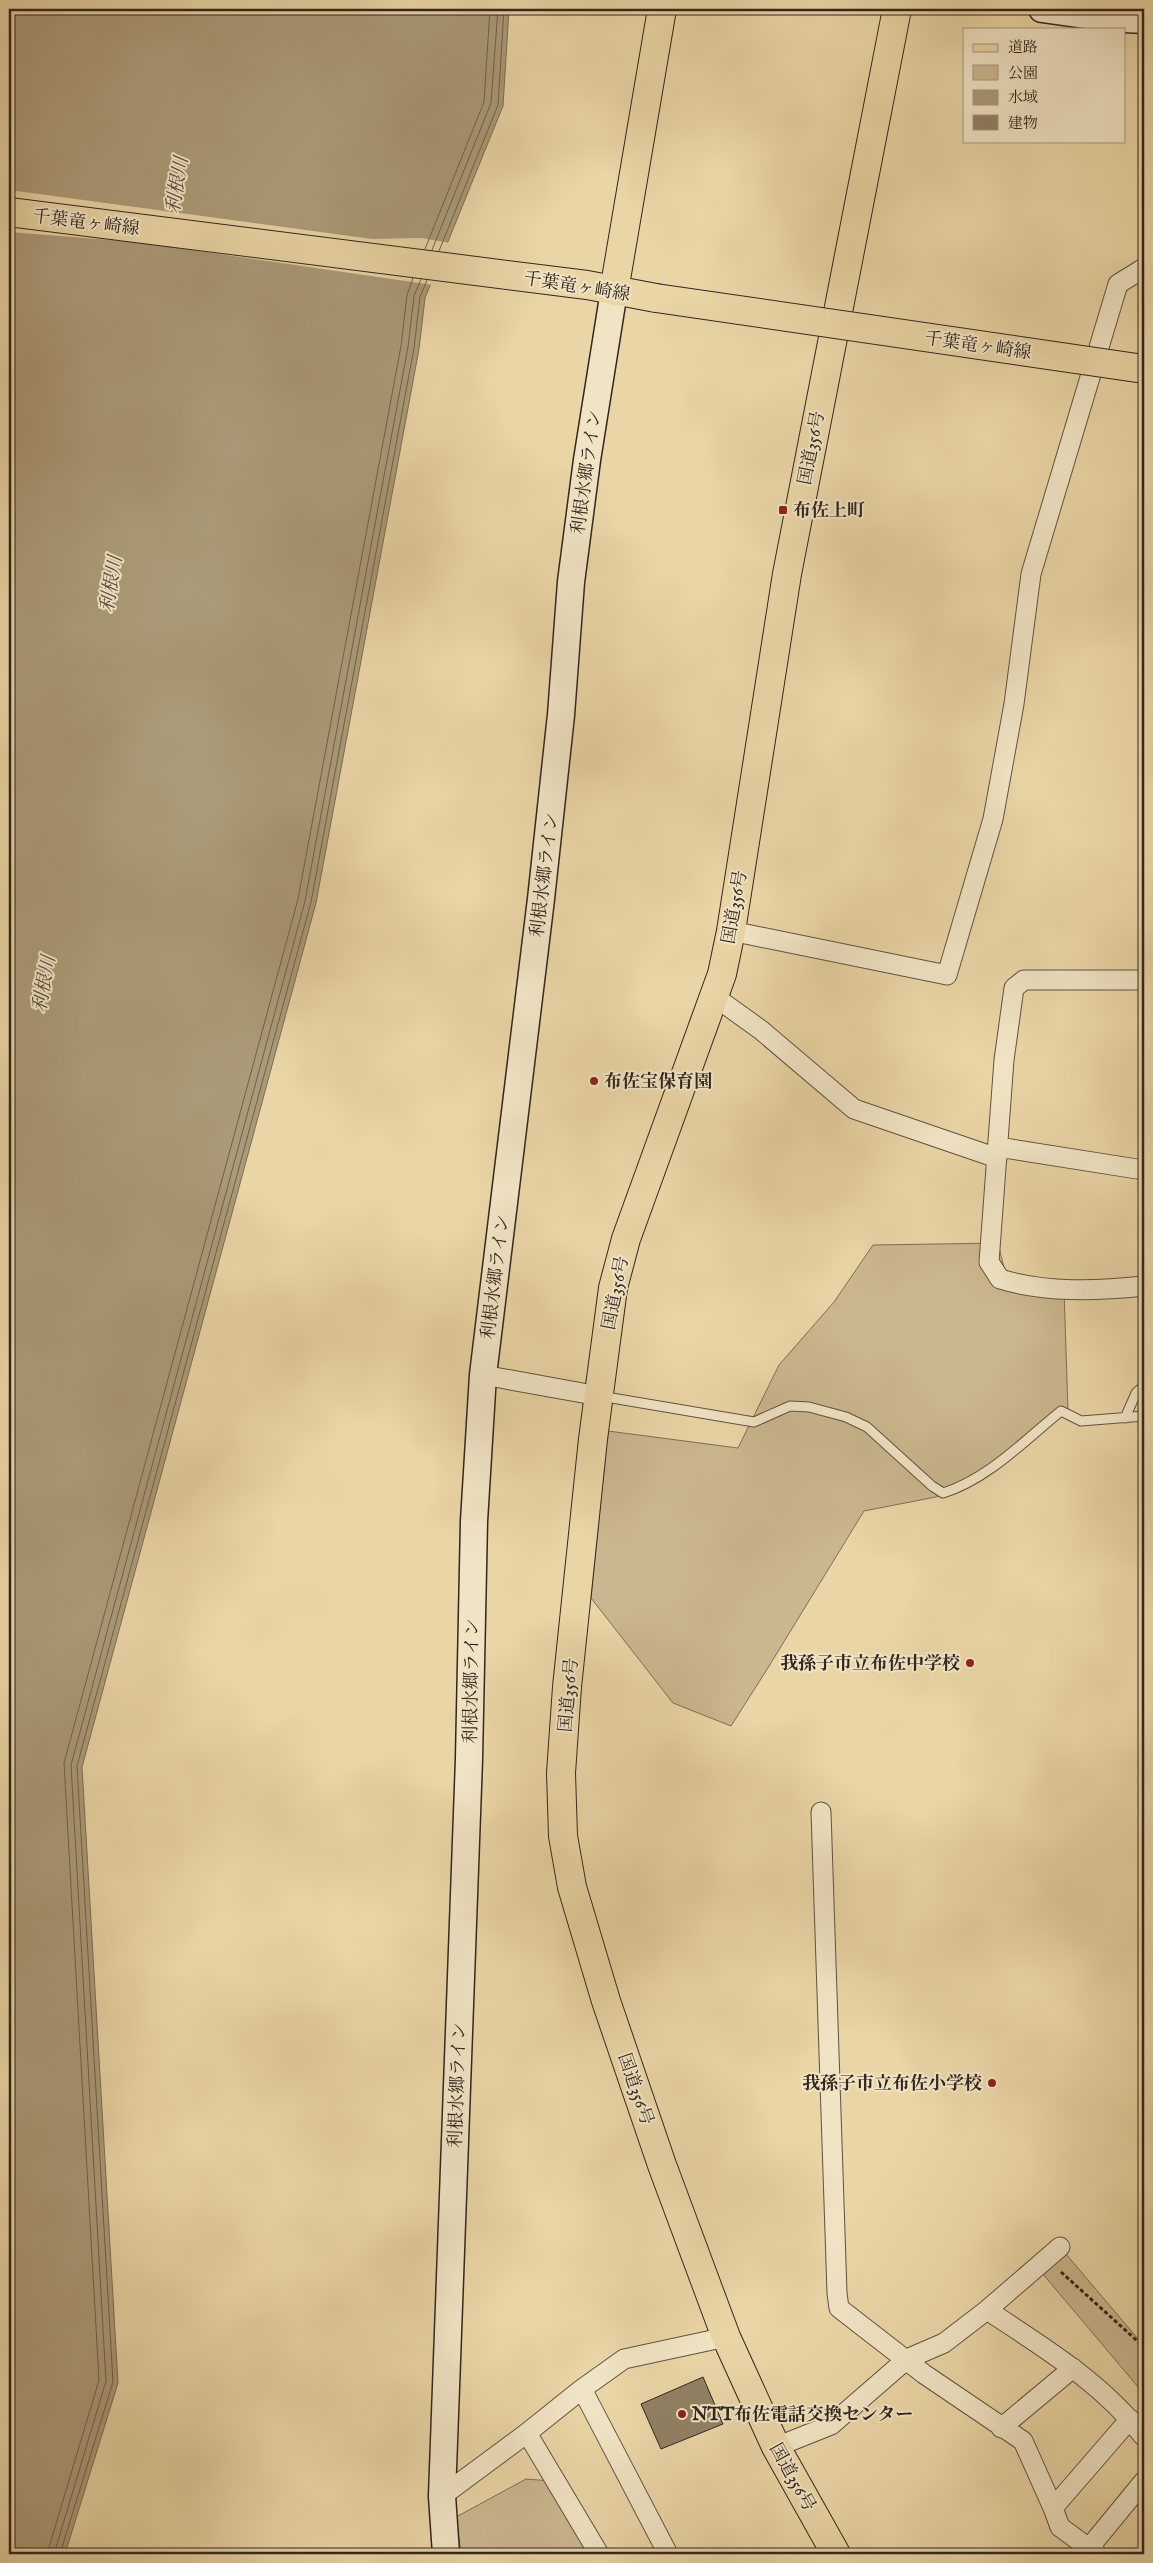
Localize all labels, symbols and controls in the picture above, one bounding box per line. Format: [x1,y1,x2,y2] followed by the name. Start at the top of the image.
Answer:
[963,28,1126,142] legend
[1008,38,1038,57] text: 道路
[1008,64,1038,83] text: 公園
[1008,88,1038,107] text: 水域
[1008,114,1038,133] text: 建物
[162,153,195,215] water label: 利根川
[31,205,141,241] street label: 千葉竜ヶ崎線
[522,268,632,307] street label: 千葉竜ヶ崎線
[923,328,1033,365] street label: 千葉竜ヶ崎線
[567,408,608,536] street label: 利根水郷ライン
[794,409,831,487] street label: 国道356号
[793,500,865,523] place label: 布佐上町
[777,504,789,516] marker: 布佐上町
[96,552,129,614] water label: 利根川
[526,812,565,939] street label: 利根水郷ライン
[718,868,753,946] street label: 国道356号
[28,952,62,1015] water label: 利根川
[604,1071,712,1094] place label: 布佐宝保育園
[588,1075,600,1087] marker: 布佐宝保育園
[477,1214,516,1341] street label: 利根水郷ライン
[598,1254,635,1332] street label: 国道356号
[460,1618,485,1744] street label: 利根水郷ライン
[780,1653,960,1676] place label: 我孫子市立布佐中学校
[555,1657,584,1733] street label: 国道356号
[964,1657,976,1669] marker: 我孫子市立布佐中学校
[445,2022,472,2148] street label: 利根水郷ライン
[612,2050,658,2129] street label: 国道356号
[802,2073,982,2096] place label: 我孫子市立布佐小学校
[986,2077,998,2089] marker: 我孫子市立布佐小学校
[691,2404,913,2427] place label: NTT布佐電話交換センター
[676,2408,688,2420] marker: NTT布佐電話交換センター
[763,2439,820,2516] street label: 国道356号

